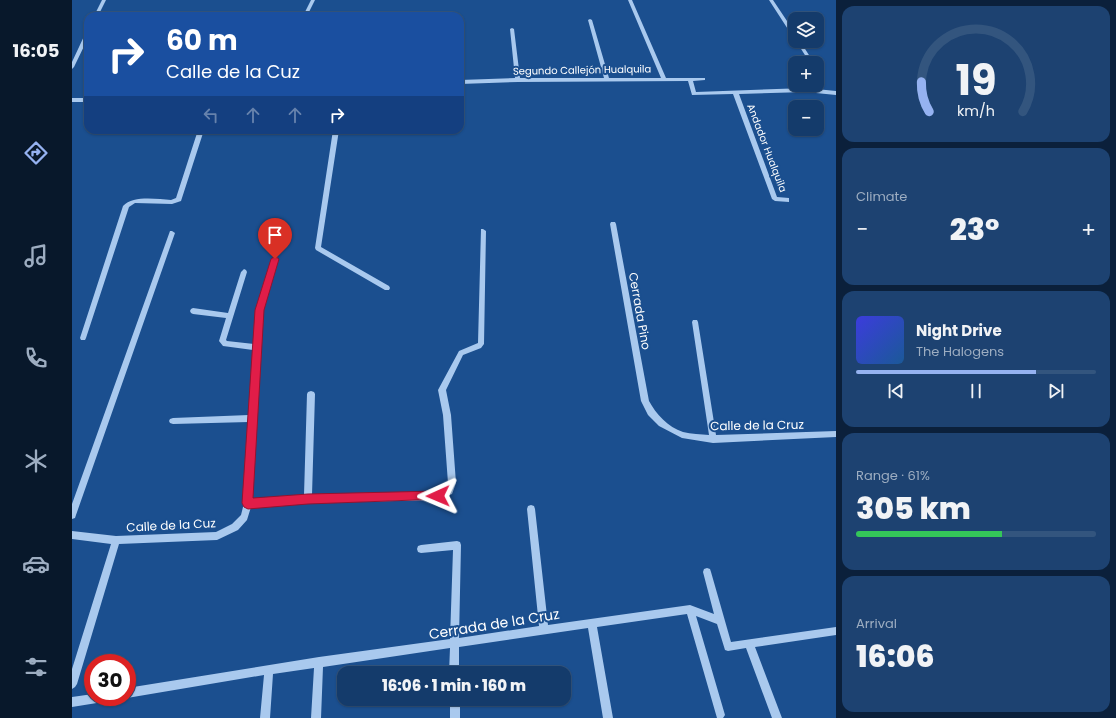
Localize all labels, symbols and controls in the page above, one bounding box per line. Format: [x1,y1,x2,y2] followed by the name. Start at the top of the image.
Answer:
[788,12,824,136] map controls
[788,12,824,48] button: layers
[166,21,238,60] text: 60 m
[100,28,152,80] icon: right
[13,38,59,63] text: 16:05
[955,51,997,110] text: 19
[788,56,824,92] button: +
[166,59,300,84] text: Calle de la Cuz
[513,61,651,79] street label: Segundo Callejón Hualquila
[788,100,824,136] button: −
[957,101,995,121] text: km/h
[743,102,791,194] street label: Andador Hualquila
[200,104,222,126] icon: left
[242,104,264,126] icon: ahead
[284,104,306,126] icon: ahead
[326,104,348,126] icon: right
[22,139,50,167] icon: directions
[856,187,907,206] text: Climate
[950,208,999,251] text: 23°
[856,214,868,245] text: −
[1081,214,1096,245] text: +
[258,218,292,259] pin
[264,224,286,246] icon: arrive
[22,242,50,270] icon: music
[625,271,655,351] street label: Cerrada Pino
[916,320,1002,341] text: Night Drive
[916,342,1004,361] text: The Halogens
[22,344,50,372] icon: phone
[885,380,907,402] icon: previous
[965,380,987,402] icon: pause
[1045,380,1067,402] icon: next
[710,416,804,434] street label: Calle de la Cruz
[22,447,50,475] icon: climate
[856,466,930,485] text: Range · 61%
[417,475,459,517] position arrow
[856,487,971,530] text: 305 km
[126,514,216,536] street label: Calle de la Cuz
[22,550,50,578] icon: car
[427,604,561,644] street label: Cerrada de la Cruz
[856,614,897,633] text: Arrival
[856,635,934,678] text: 16:06
[22,653,50,681] icon: filters
[84,654,136,706] speed limit sign: 30
[382,675,526,696] text: 16:06 · 1 min · 160 m

